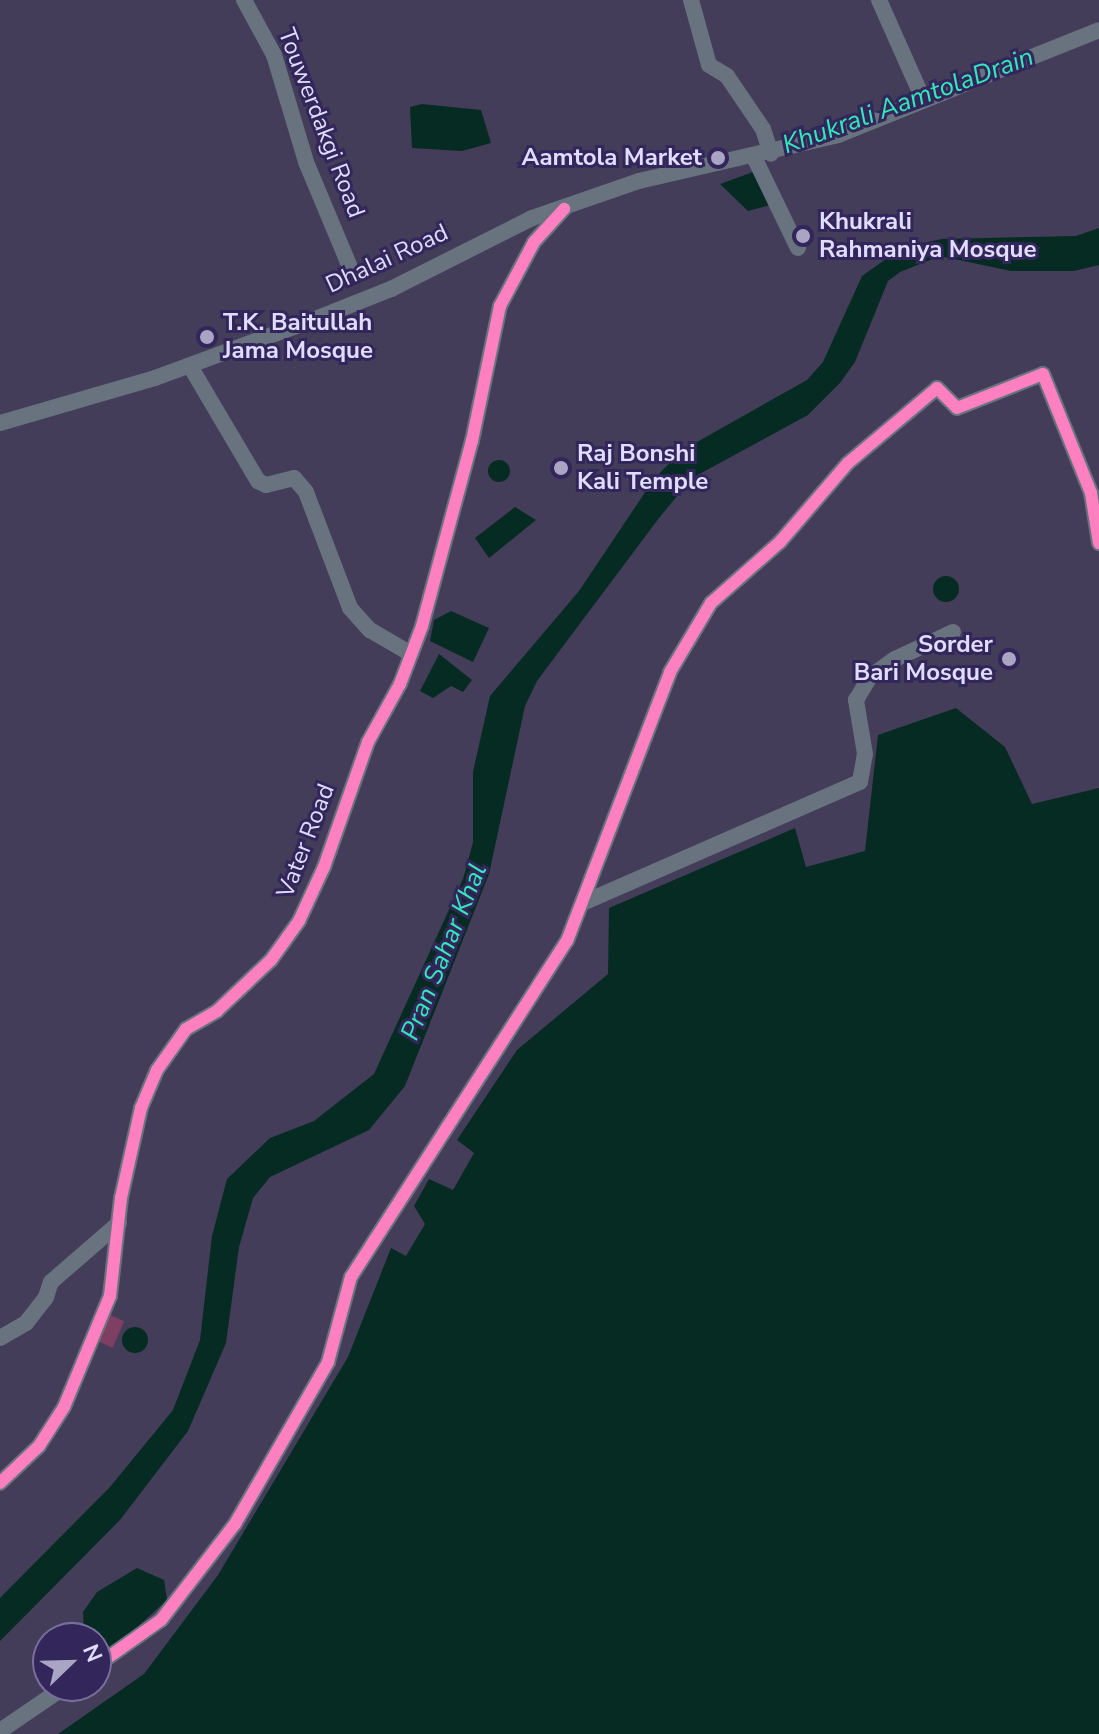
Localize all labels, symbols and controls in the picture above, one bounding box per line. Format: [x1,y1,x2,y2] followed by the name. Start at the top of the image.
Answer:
[272,24,370,222] street label: Touwerdakgi Road
[778,41,1038,161] water label: Khukrali AamtolaDrain
[522,144,702,172] place label: Aamtola Market
[709,149,727,167] marker: Aamtola Market
[819,208,1037,264] place label: Khukrali Rahmaniya Mosque
[321,218,453,300] street label: Dhalai Road
[794,227,812,245] marker: Khukrali Rahmaniya Mosque
[223,309,373,365] place label: T.K. Baitullah Jama Mosque
[198,328,216,346] marker: T.K. Baitullah Jama Mosque
[577,440,708,496] place label: Raj Bonshi Kali Temple
[552,459,570,477] marker: Raj Bonshi Kali Temple
[854,631,993,687] place label: Sorder Bari Mosque
[1000,650,1018,668] marker: Sorder Bari Mosque
[271,780,341,902] street label: Vater Road
[394,859,494,1045] water label: Pran Sahar Khal
[32,1622,112,1702] north arrow
[75,1640,109,1667] text: N

